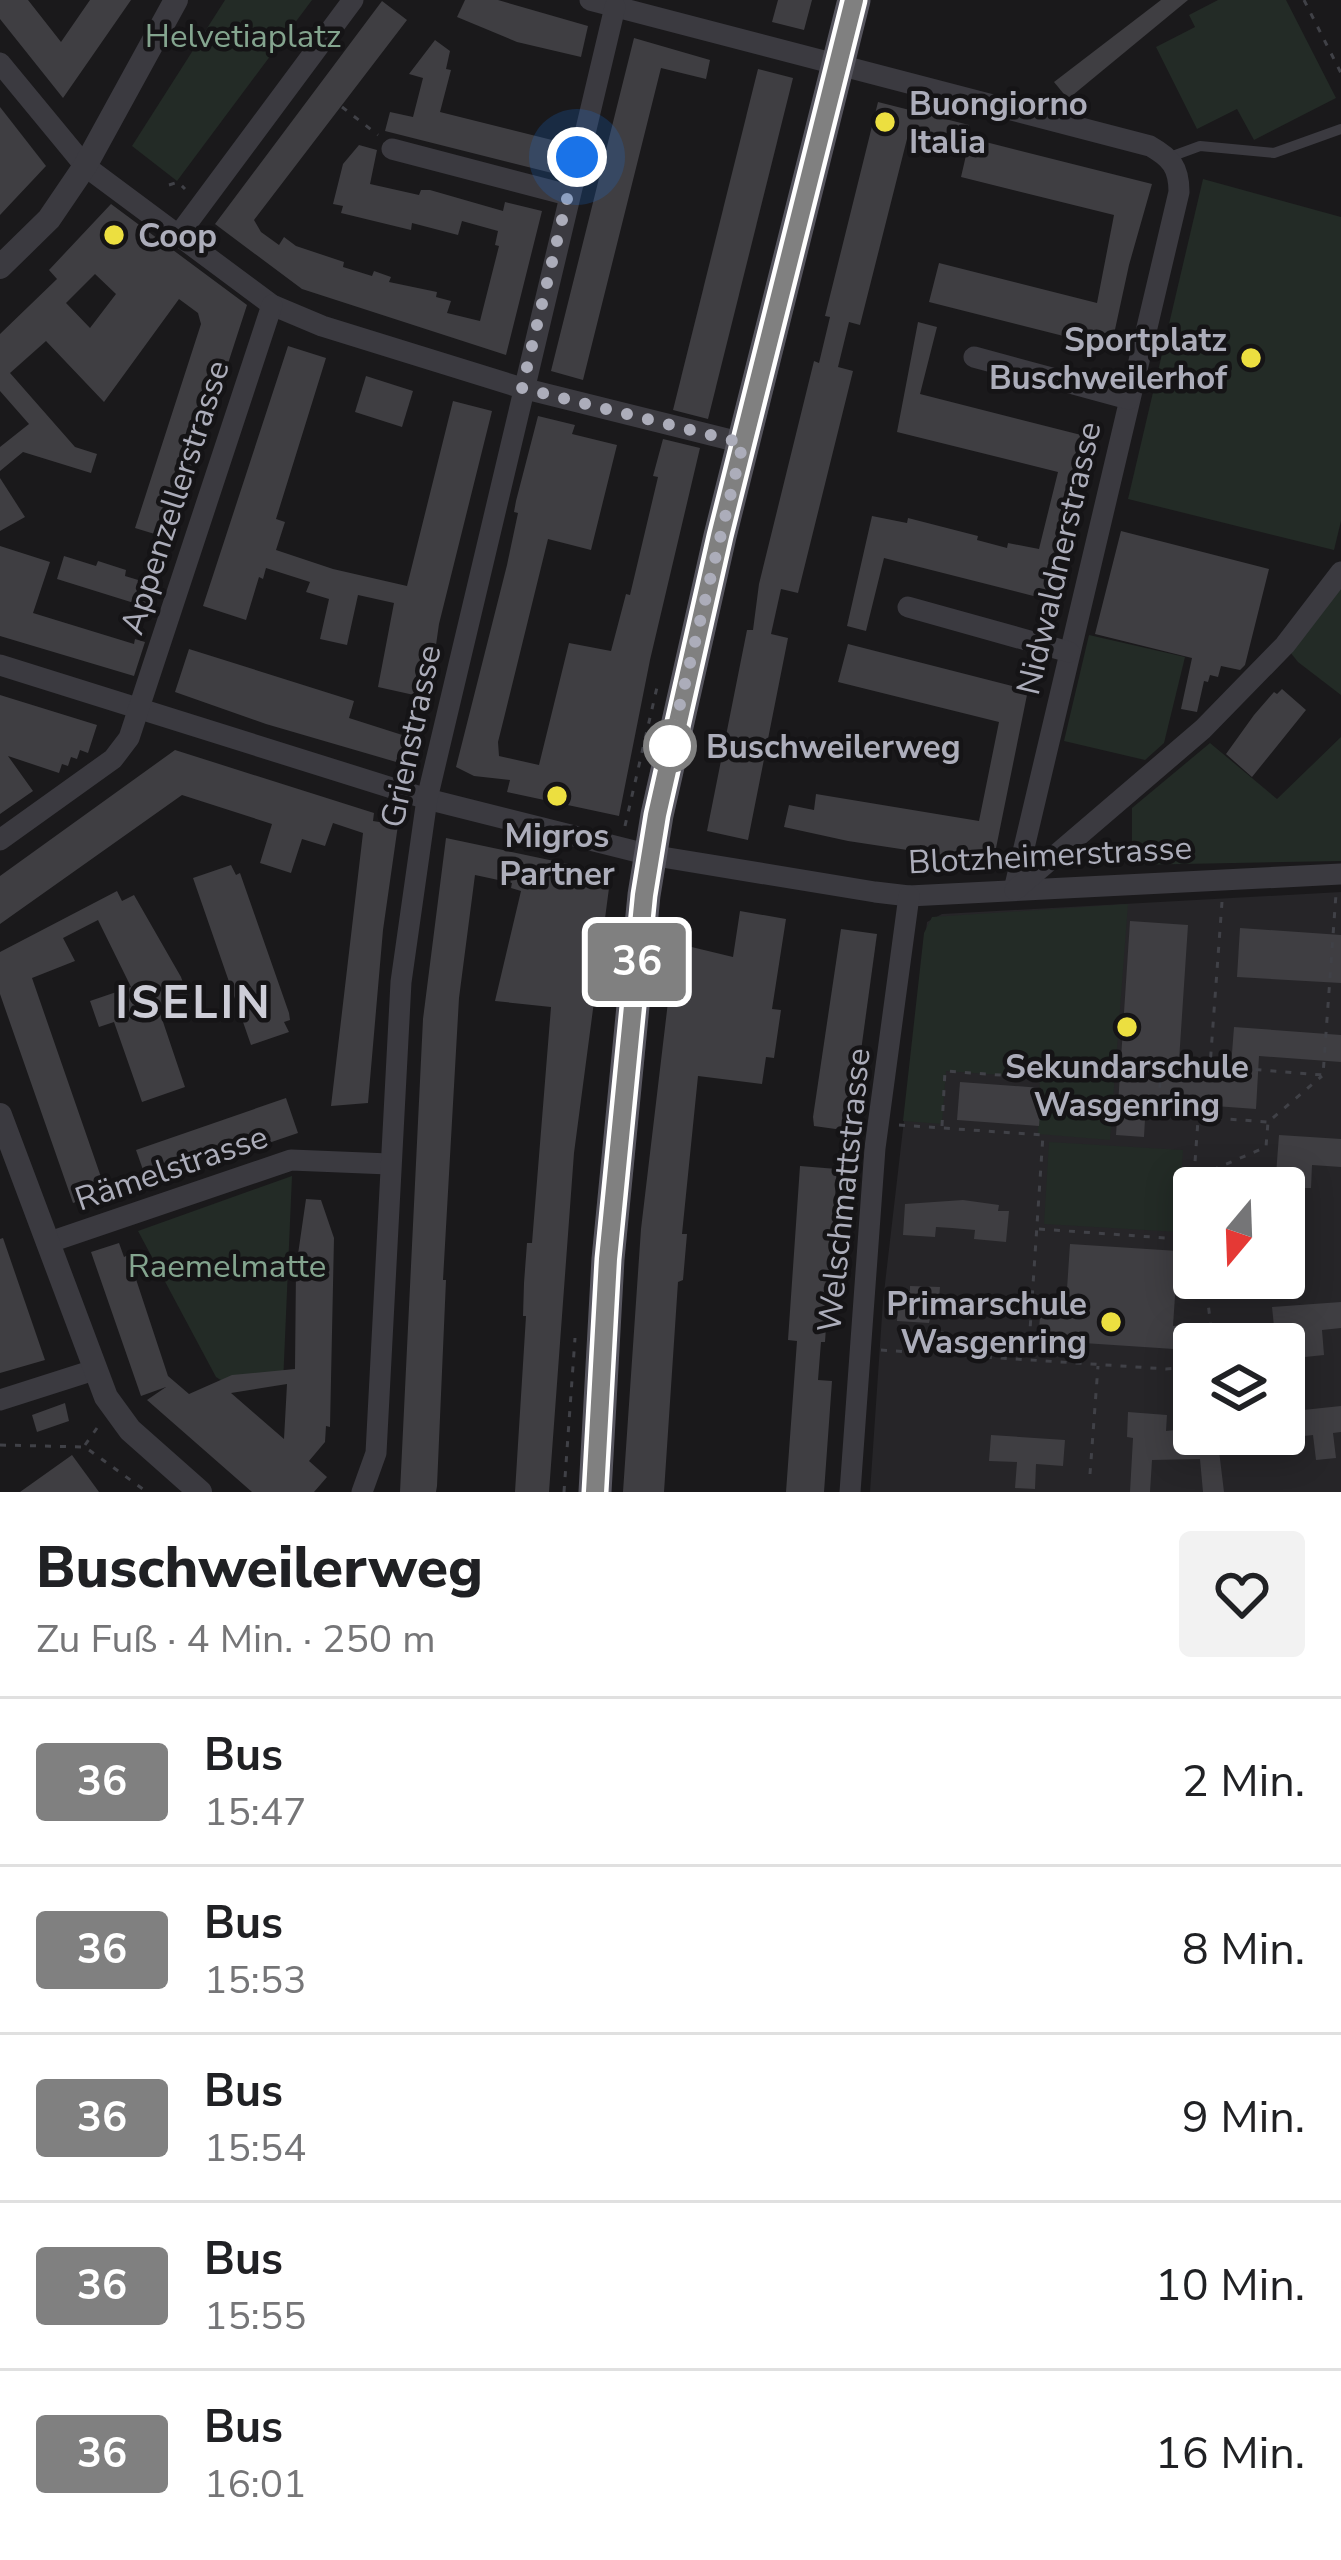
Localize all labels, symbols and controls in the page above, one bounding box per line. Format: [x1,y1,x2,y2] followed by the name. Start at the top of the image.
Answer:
[145,14,341,59] park label: Helvetiaplatz
[909,82,1088,165] place label: Buongiorno Italia
[872,109,898,135] marker: Buongiorno Italia
[547,127,607,187] your location
[138,214,217,259] place label: Coop
[101,222,127,248] marker: Coop
[989,318,1228,401] place label: Sportplatz Buschweilerhof
[1238,345,1264,371] marker: Sportplatz Buschweilerhof
[110,355,241,640] street label: Appenzellerstrasse
[1006,417,1113,699] street label: Nidwaldnerstrasse
[370,641,453,832] street label: Grienstrasse
[645,721,695,771] marker: Buschweilerweg
[706,725,961,770] place label: Buschweilerweg
[544,783,570,809] marker: Migros Partner
[499,814,615,897] place label: Migros Partner
[907,826,1193,885] street label: Blotzheimerstrasse
[583,923,691,1001] line badge: 36
[612,933,662,990] text: 36
[115,973,273,1034] district label: ISELIN
[1114,1014,1140,1040] marker: Sekundarschule Wasgenring
[1005,1045,1249,1128] place label: Sekundarschule Wasgenring
[807,1046,882,1335] street label: Welschmattstrasse
[69,1114,274,1222] street label: Rämelstrasse
[1173,1167,1305,1299] north arrow
[1173,1167,1305,1455] map controls
[128,1244,326,1289] park label: Raemelmatte
[886,1282,1087,1365] place label: Primarschule Wasgenring
[1098,1309,1124,1335] marker: Primarschule Wasgenring
[1173,1323,1305,1455] button: layers
[36,1529,483,1607] text: Buschweilerweg
[1179,1531,1305,1657] button: heart
[36,1613,436,1666] text: Zu Fuß · 4 Min. · 250 m
[204,1725,283,1786] text: Bus
[1182,1751,1305,1812] text: 2 Min.
[77,1753,127,1810] text: 36
[204,1786,307,1839] text: 15:47
[204,1893,283,1954] text: Bus
[1182,1919,1305,1980] text: 8 Min.
[77,1921,127,1978] text: 36
[204,1954,307,2007] text: 15:53
[204,2061,283,2122] text: Bus
[1182,2087,1305,2148] text: 9 Min.
[77,2089,127,2146] text: 36
[204,2122,307,2175] text: 15:54
[204,2229,283,2290] text: Bus
[1155,2255,1305,2316] text: 10 Min.
[77,2257,127,2314] text: 36
[204,2290,307,2343] text: 15:55
[204,2397,283,2458] text: Bus
[1155,2423,1305,2484] text: 16 Min.
[77,2425,127,2482] text: 36
[204,2458,307,2511] text: 16:01

